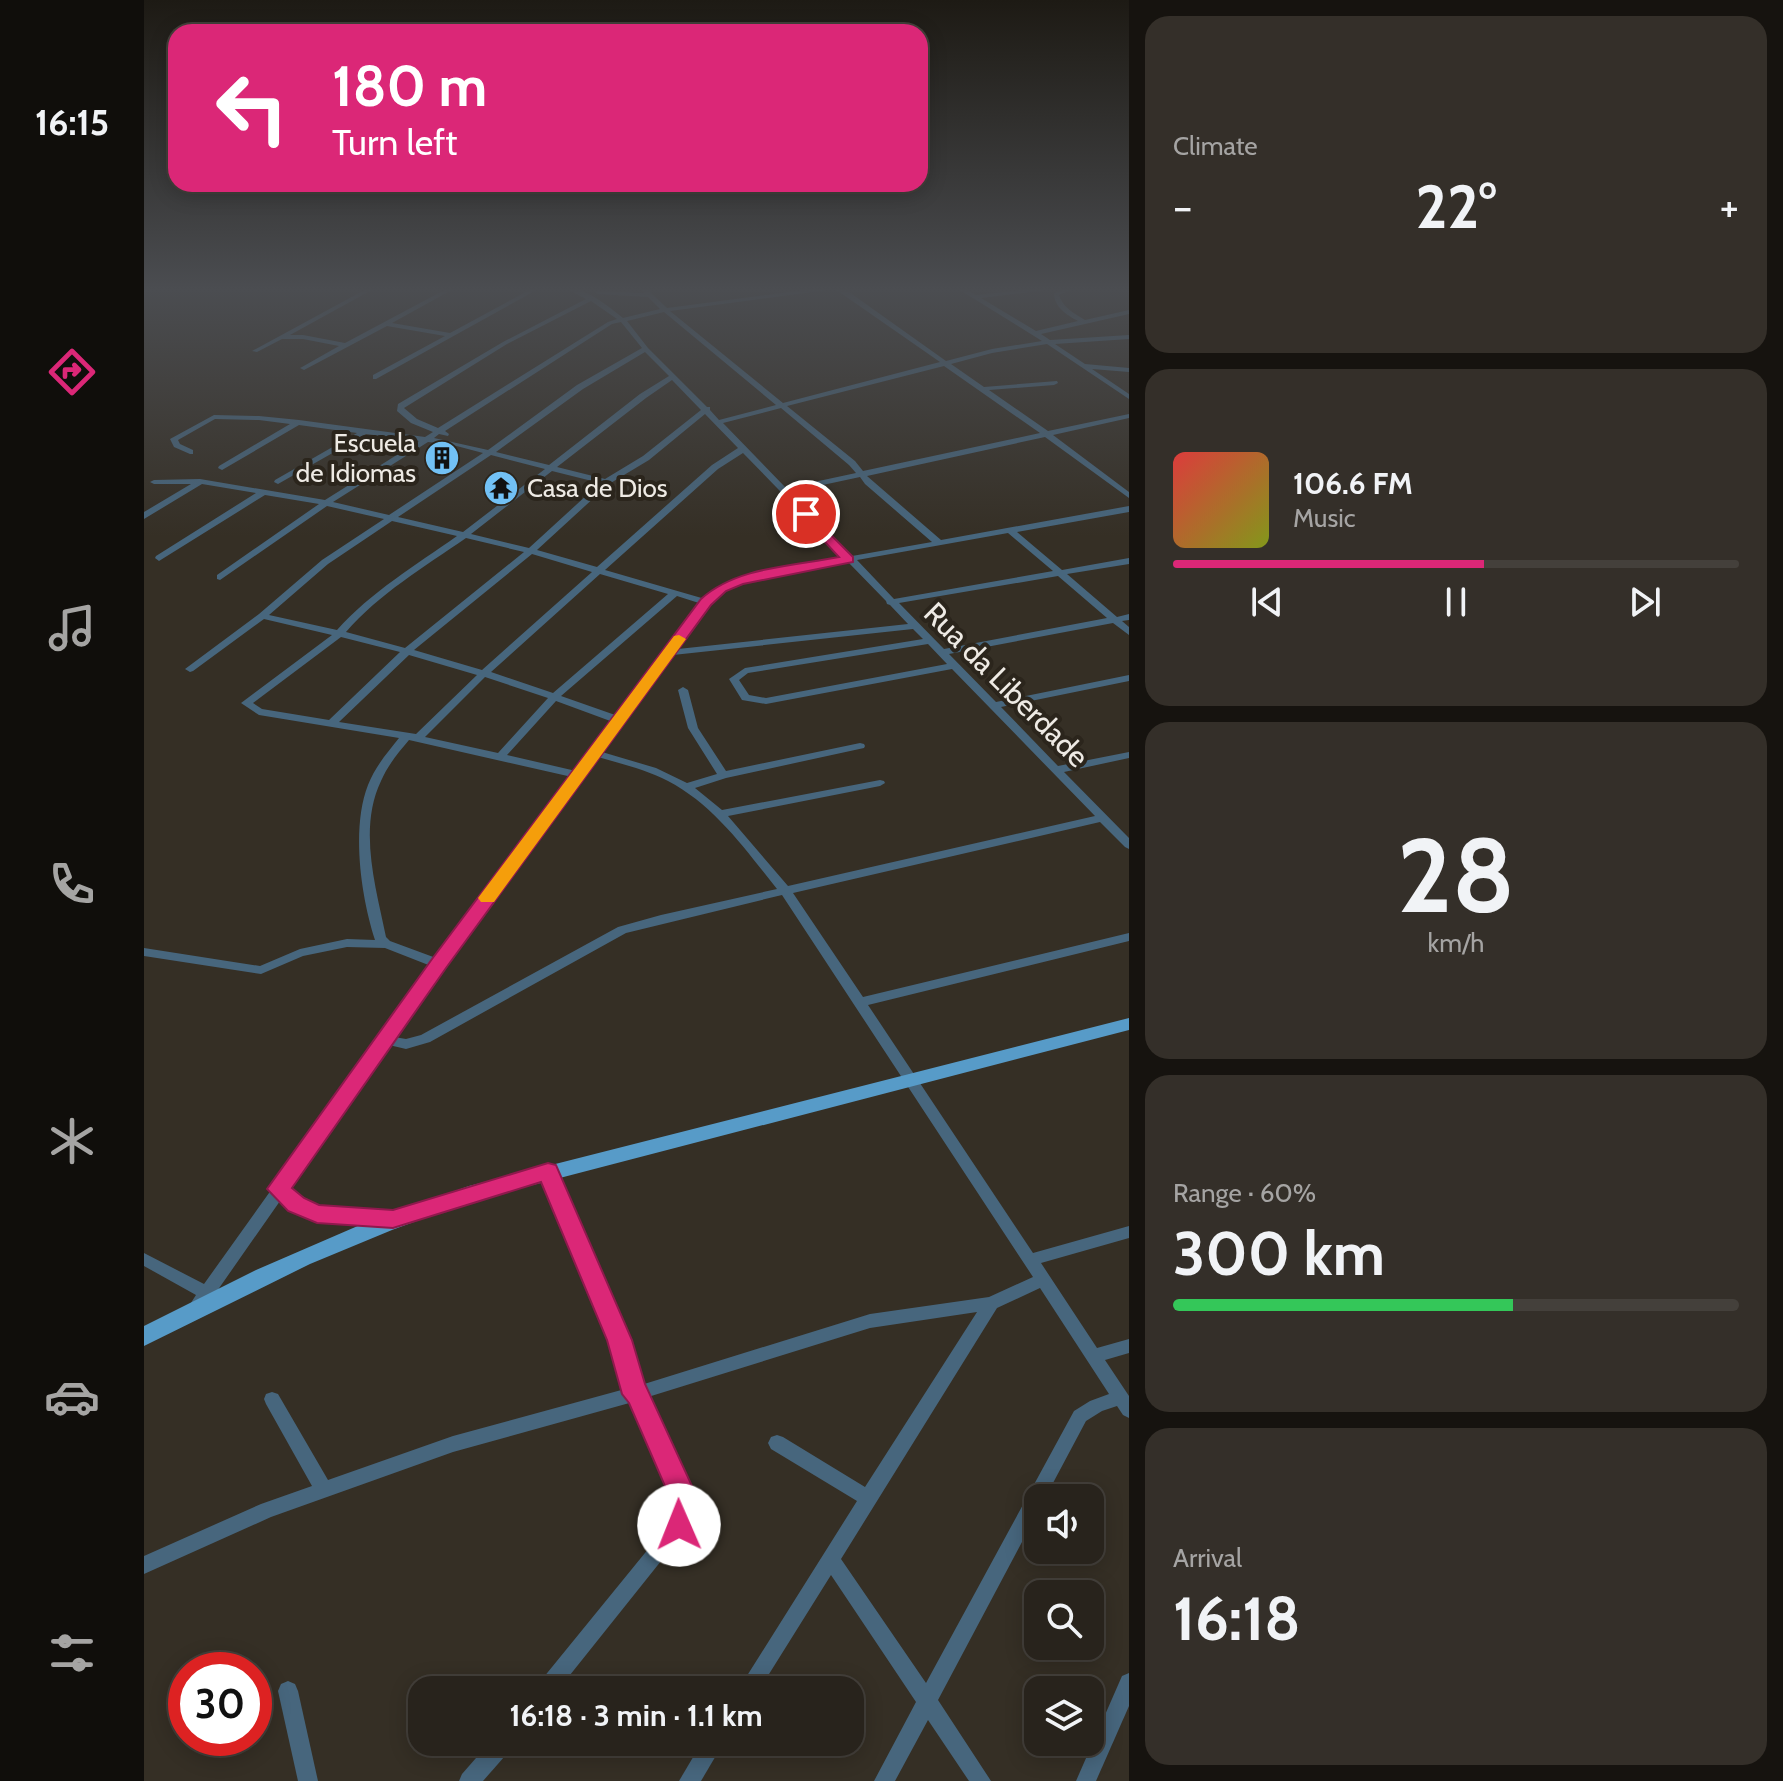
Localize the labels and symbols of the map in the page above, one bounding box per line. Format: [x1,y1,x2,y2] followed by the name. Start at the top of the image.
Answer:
[296,427,417,489] place label: Escuela de Idiomas
[423,439,461,477] building icon: Escuela de Idiomas
[482,469,520,507] temple icon: Casa de Dios
[527,472,668,504] place label: Casa de Dios
[772,480,840,548] pin
[916,595,1096,775] street label: Rua da Liberdade
[637,1483,721,1567] position arrow
[168,1652,272,1756] speed limit sign: 30

